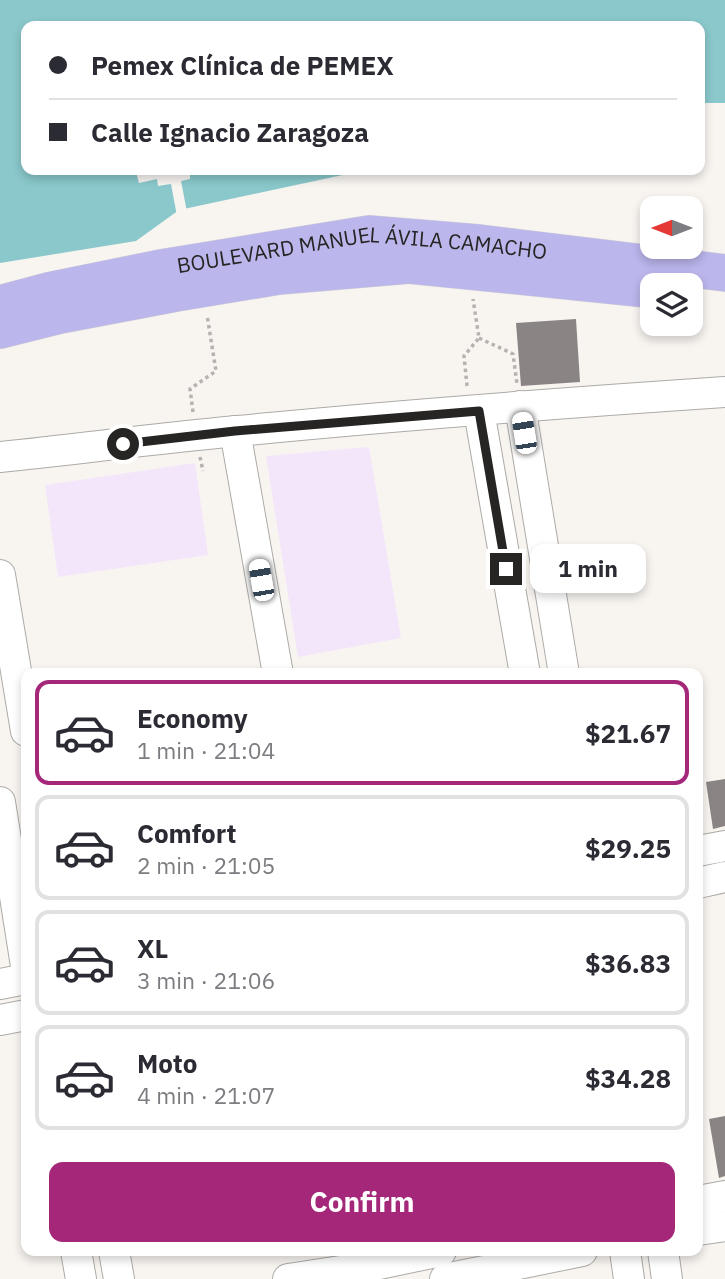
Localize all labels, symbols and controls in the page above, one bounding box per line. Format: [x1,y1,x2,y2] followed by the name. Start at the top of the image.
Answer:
[91,48,394,82] text: Pemex Clínica de PEMEX
[91,115,369,149] text: Calle Ignacio Zaragoza
[640,196,704,259] north arrow
[640,196,703,336] map controls
[175,220,549,279] street label: BOULEVARD MANUEL ÁVILA CAMACHO
[640,273,703,336] button: layers
[511,411,538,455] car
[107,428,139,460] route start
[530,544,646,594] callout: 1 min
[490,553,522,585] route end
[558,553,618,583] text: 1 min
[248,557,275,603] car
[53,701,116,764] icon: car
[137,701,248,735] text: Economy
[585,716,671,750] text: $21.67
[137,735,275,765] text: 1 min · 21:04
[53,816,116,879] icon: car
[137,816,236,850] text: Comfort
[585,831,671,865] text: $29.25
[137,850,275,880] text: 2 min · 21:05
[53,931,116,994] icon: car
[137,931,168,965] text: XL
[585,946,671,980] text: $36.83
[137,965,275,995] text: 3 min · 21:06
[53,1046,116,1109] icon: car
[137,1046,197,1080] text: Moto
[585,1061,671,1095] text: $34.28
[137,1080,275,1110] text: 4 min · 21:07
[49,1162,675,1242] button: Confirm

